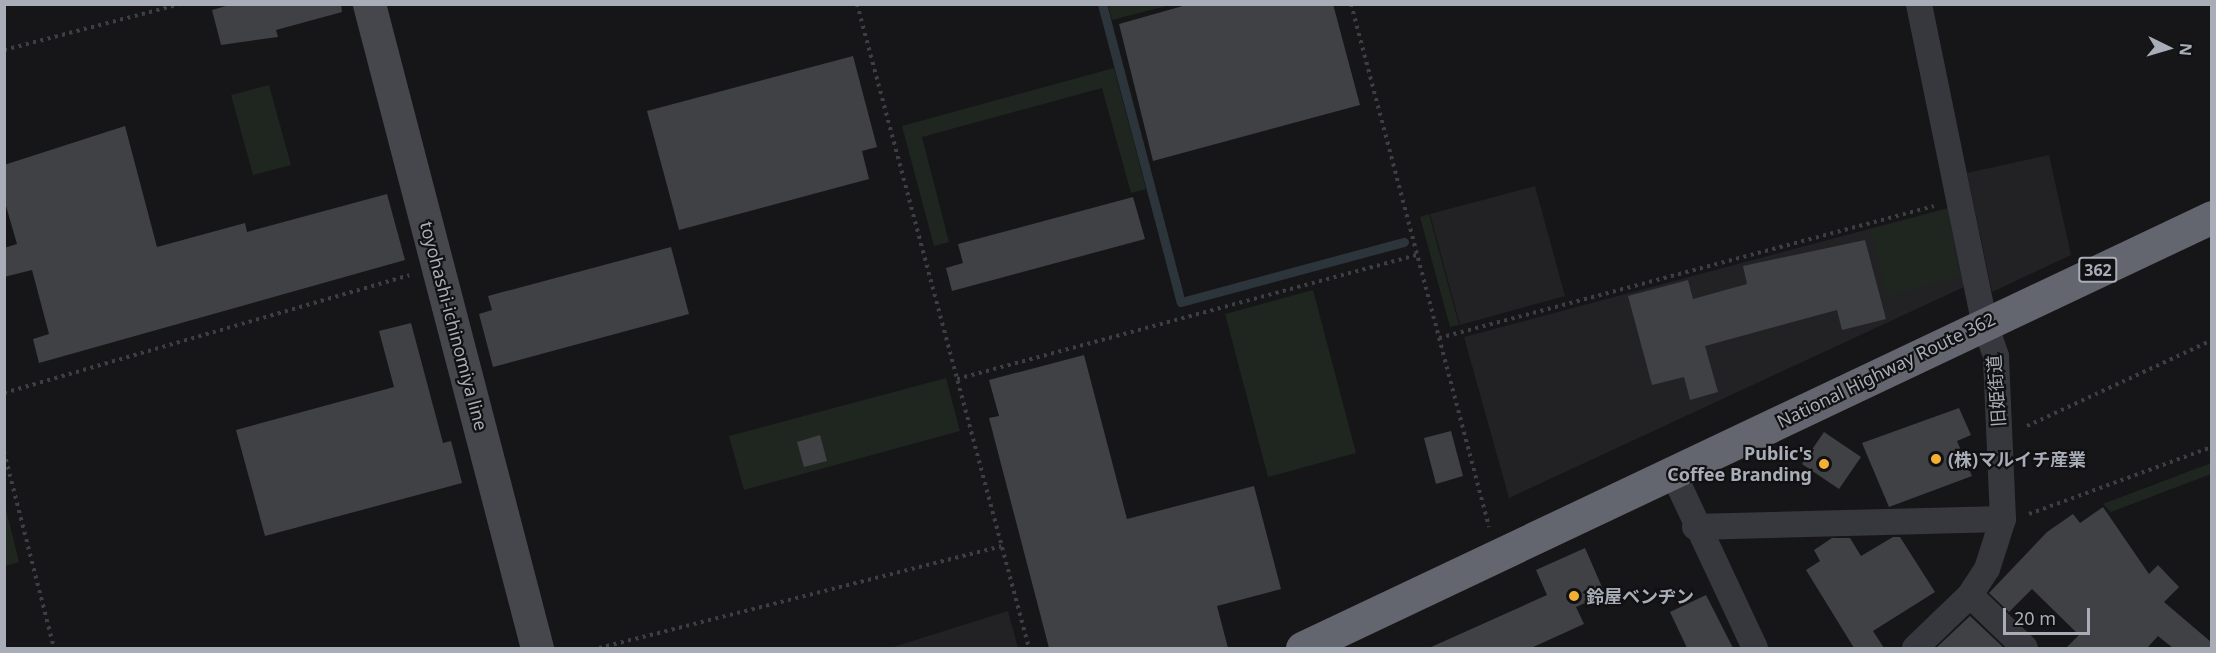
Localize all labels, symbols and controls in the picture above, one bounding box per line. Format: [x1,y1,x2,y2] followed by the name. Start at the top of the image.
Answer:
[2138,18,2198,78] north arrow
[2174,42,2197,57] text: N
[416,219,492,433] street label: toyohashi-ichinomiya line
[2077,257,2119,283] road number: 362
[1773,308,1999,432] street label: National Highway Route 362
[1983,354,2009,428] street label: 旧姫街道
[1667,443,1812,486] place label: Public's Coffee Branding
[1948,448,2086,470] place label: (株)マルイチ産業
[1929,452,1943,466] marker: (株)マルイチ産業
[1817,457,1831,471] marker: Public's Coffee Branding
[1586,585,1694,607] place label: 鈴屋ベンヂン
[1567,589,1581,603] marker: 鈴屋ベンヂン
[2006,596,2093,634] scale bar
[2014,606,2056,630] text: 20 m

